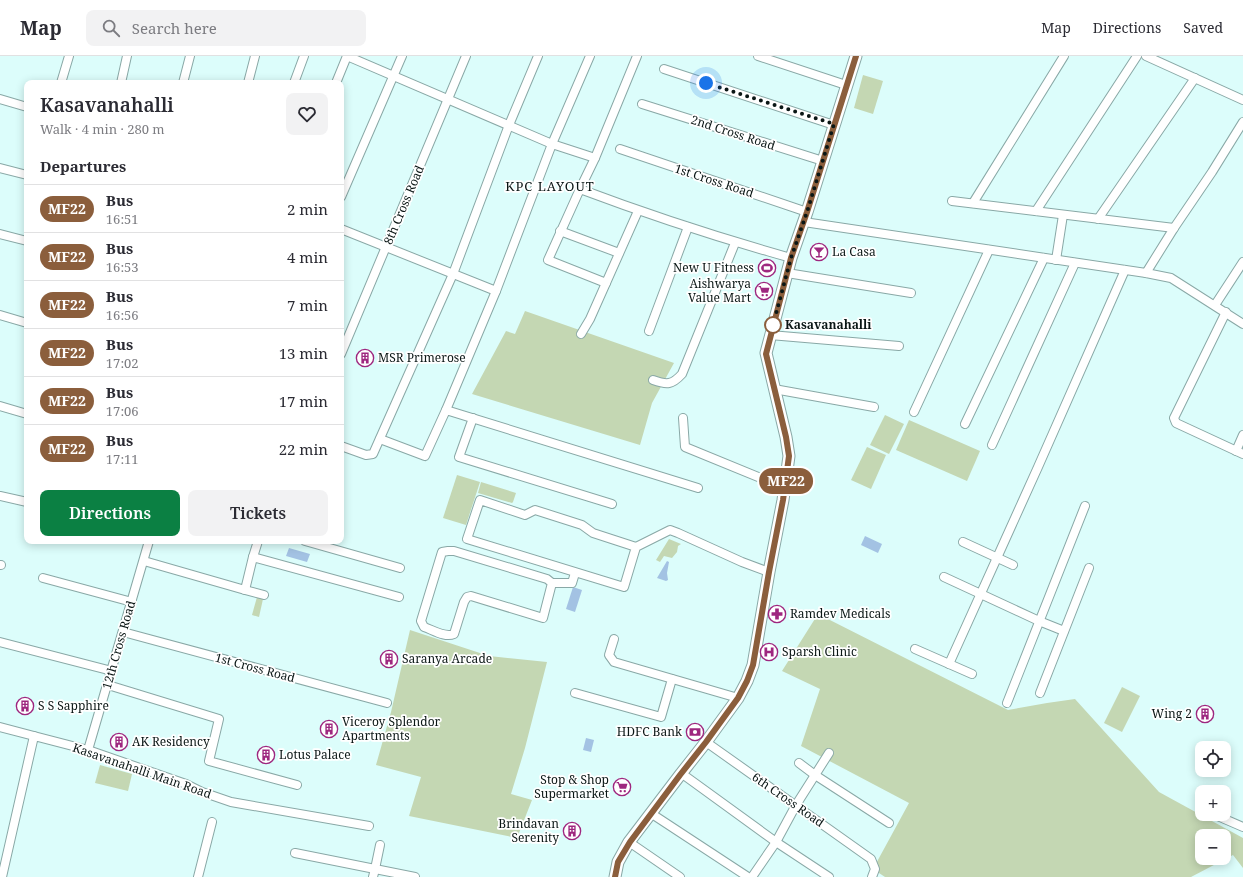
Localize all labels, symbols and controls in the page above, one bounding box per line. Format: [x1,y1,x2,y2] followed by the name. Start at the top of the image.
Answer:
[86,10,366,46] search box
[20,15,62,41] text: Map
[100,17,122,39] icon: search
[132,18,217,38] text: Search here
[1041,18,1071,37] text: Map
[1093,18,1161,37] text: Directions
[1183,18,1223,37] text: Saved
[696,73,716,93] your location
[40,92,174,118] text: Kasavanahalli
[286,93,328,135] button: heart
[689,111,778,154] street label: 2nd Cross Road
[40,120,165,138] text: Walk · 4 min · 280 m
[40,156,126,176] text: Departures
[672,160,757,202] street label: 1st Cross Road
[379,162,428,247] street label: 8th Cross Road
[505,177,595,195] district label: KPC LAYOUT
[106,190,133,210] text: Bus
[48,199,86,218] text: MF22
[287,199,328,219] text: 2 min
[106,210,139,228] text: 16:51
[106,238,133,258] text: Bus
[809,242,829,262] bar icon: La Casa
[832,243,876,260] place label: La Casa
[48,247,86,266] text: MF22
[287,247,328,267] text: 4 min
[106,258,139,276] text: 16:53
[757,258,777,278] sports icon: New U Fitness
[673,259,754,276] place label: New U Fitness
[688,275,751,306] place label: Aishwarya Value Mart
[754,281,774,301] supermarket icon: Aishwarya Value Mart
[106,286,133,306] text: Bus
[48,295,86,314] text: MF22
[287,295,328,315] text: 7 min
[106,306,139,324] text: 16:56
[764,316,782,334] marker: Kasavanahalli
[785,316,872,333] place label: Kasavanahalli
[106,334,133,354] text: Bus
[48,343,86,362] text: MF22
[279,343,328,363] text: 13 min
[355,348,375,368] building icon: MSR Primerose
[378,349,466,366] place label: MSR Primerose
[106,354,139,372] text: 17:02
[106,382,133,402] text: Bus
[48,391,86,410] text: MF22
[279,391,328,411] text: 17 min
[106,402,139,420] text: 17:06
[106,430,133,450] text: Bus
[48,439,86,458] text: MF22
[279,439,328,459] text: 22 min
[106,450,139,468] text: 17:11
[758,468,814,494] line badge: MF22
[767,471,805,490] text: MF22
[40,490,180,536] button: Directions
[188,490,328,536] button: Tickets
[98,598,139,691] street label: 12th Cross Road
[767,604,787,624] pharmacy icon: Ramdev Medicals
[790,605,891,622] place label: Ramdev Medicals
[759,642,779,662] hospital icon: Sparsh Clinic
[782,643,857,660] place label: Sparsh Clinic
[213,649,298,687] street label: 1st Cross Road
[379,649,399,669] building icon: Saranya Arcade
[402,650,492,667] place label: Saranya Arcade
[15,696,35,716] building icon: S S Sapphire
[38,697,109,714] place label: S S Sapphire
[1195,704,1215,724] building icon: Wing 2
[1152,705,1192,722] place label: Wing 2
[342,713,441,744] place label: Viceroy Splendor Apartments
[319,719,339,739] building icon: Viceroy Splendor Apartments
[685,722,705,742] bank icon: HDFC Bank
[617,723,683,740] place label: HDFC Bank
[109,732,129,752] building icon: AK Residency
[132,733,210,750] place label: AK Residency
[70,739,215,803] street label: Kasavanahalli Main Road
[1195,741,1231,865] map controls
[1195,741,1231,777] button: locate
[256,745,276,765] building icon: Lotus Palace
[279,746,351,763] place label: Lotus Palace
[749,768,828,831] street label: 6th Cross Road
[534,771,609,802] place label: Stop & Shop Supermarket
[612,777,632,797] supermarket icon: Stop & Shop Supermarket
[1195,785,1231,821] button: +
[498,815,559,846] place label: Brindavan Serenity
[562,821,582,841] building icon: Brindavan Serenity
[1195,829,1231,865] button: −

